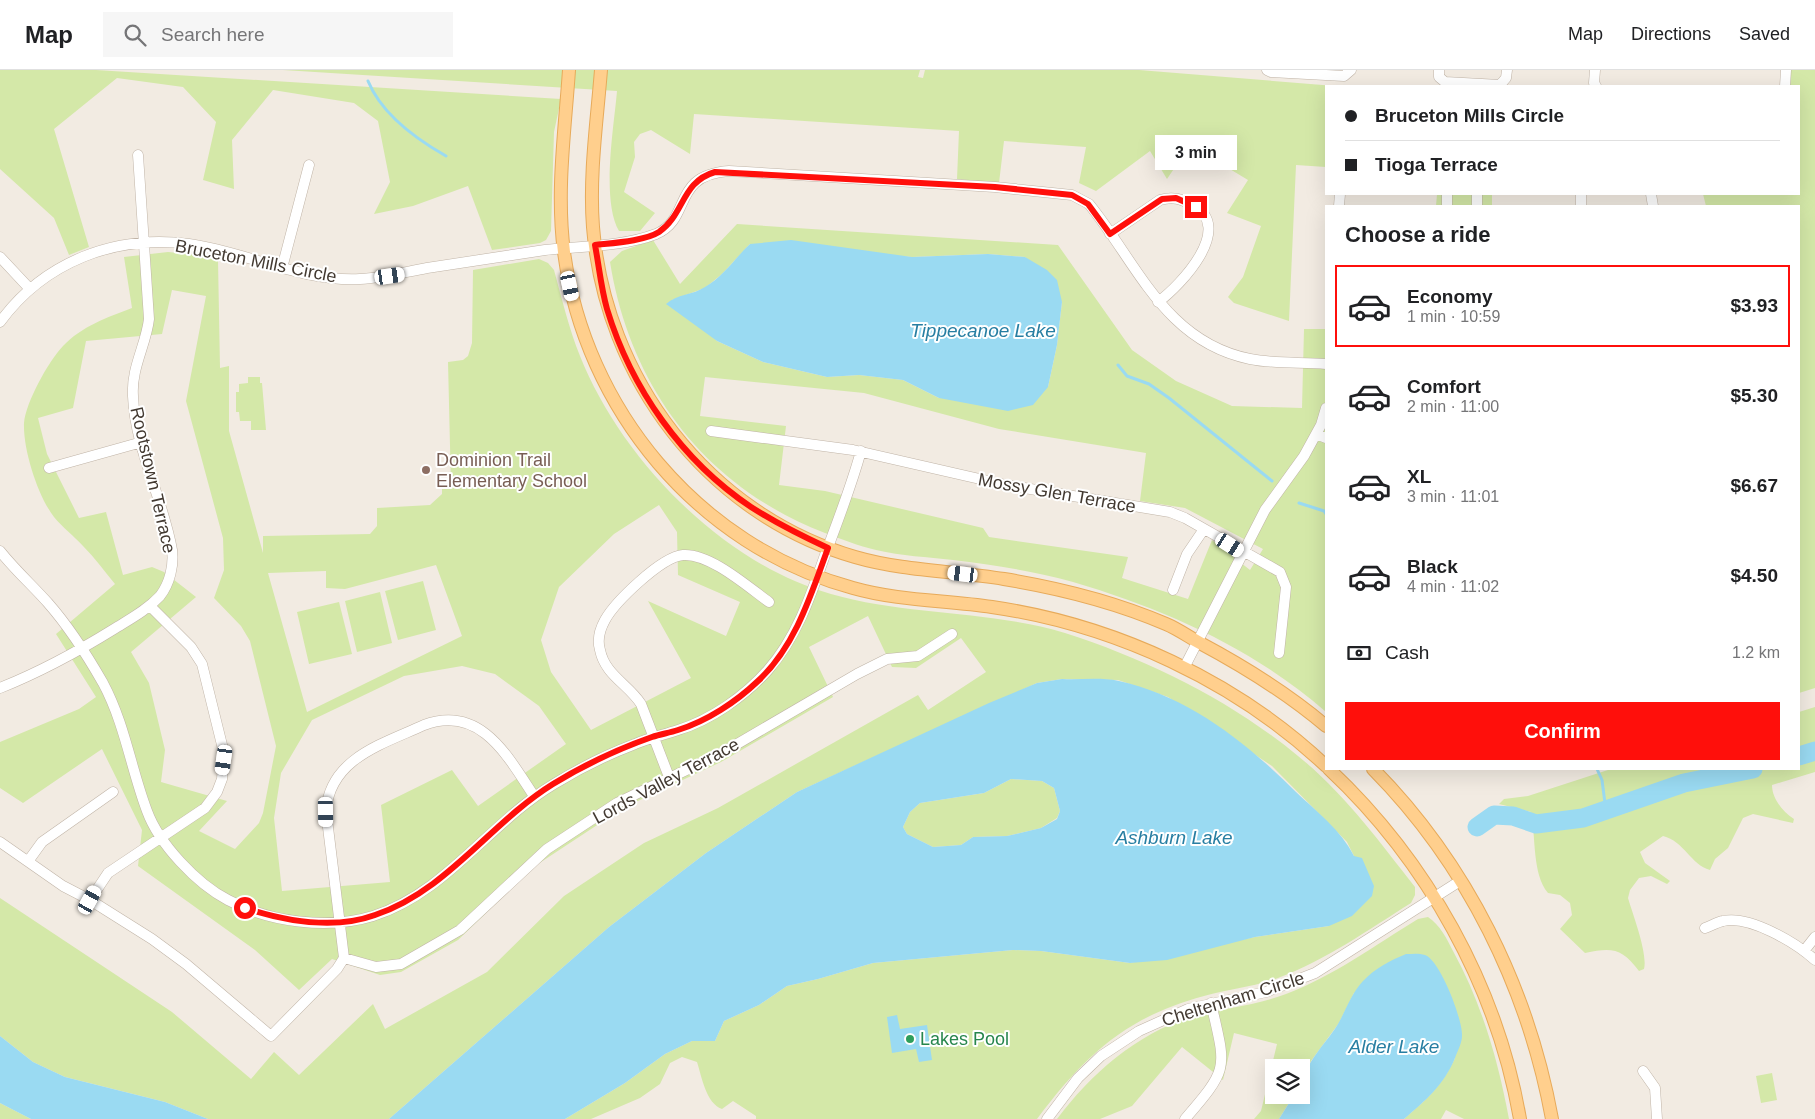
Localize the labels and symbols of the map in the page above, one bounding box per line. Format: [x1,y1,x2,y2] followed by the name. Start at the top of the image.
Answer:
[1155,134,1237,170] callout: 3 min
[1185,196,1207,218] route end
[174,236,338,286] street label: Bruceton Mills Circle
[374,266,405,286] car
[559,270,580,302] car
[910,320,1056,341] water label: Tippecanoe Lake
[126,405,180,555] street label: Rootstown Terrace
[436,450,587,491] place label: Dominion Trail Elementary School
[420,464,432,476] marker: Dominion Trail Elementary School
[977,469,1137,517] street label: Mossy Glen Terrace
[1213,531,1246,559] car
[947,565,978,583] car
[590,734,742,828] street label: Lords Valley Terrace
[214,744,233,776] car
[318,797,333,827] car
[1114,827,1233,848] water label: Ashburn Lake
[76,883,103,917] car
[234,897,256,919] route start
[1159,968,1307,1030] street label: Cheltenham Circle
[920,1029,1009,1049] place label: Lakes Pool
[904,1033,916,1045] marker: Lakes Pool
[1348,1036,1439,1057] water label: Alder Lake

